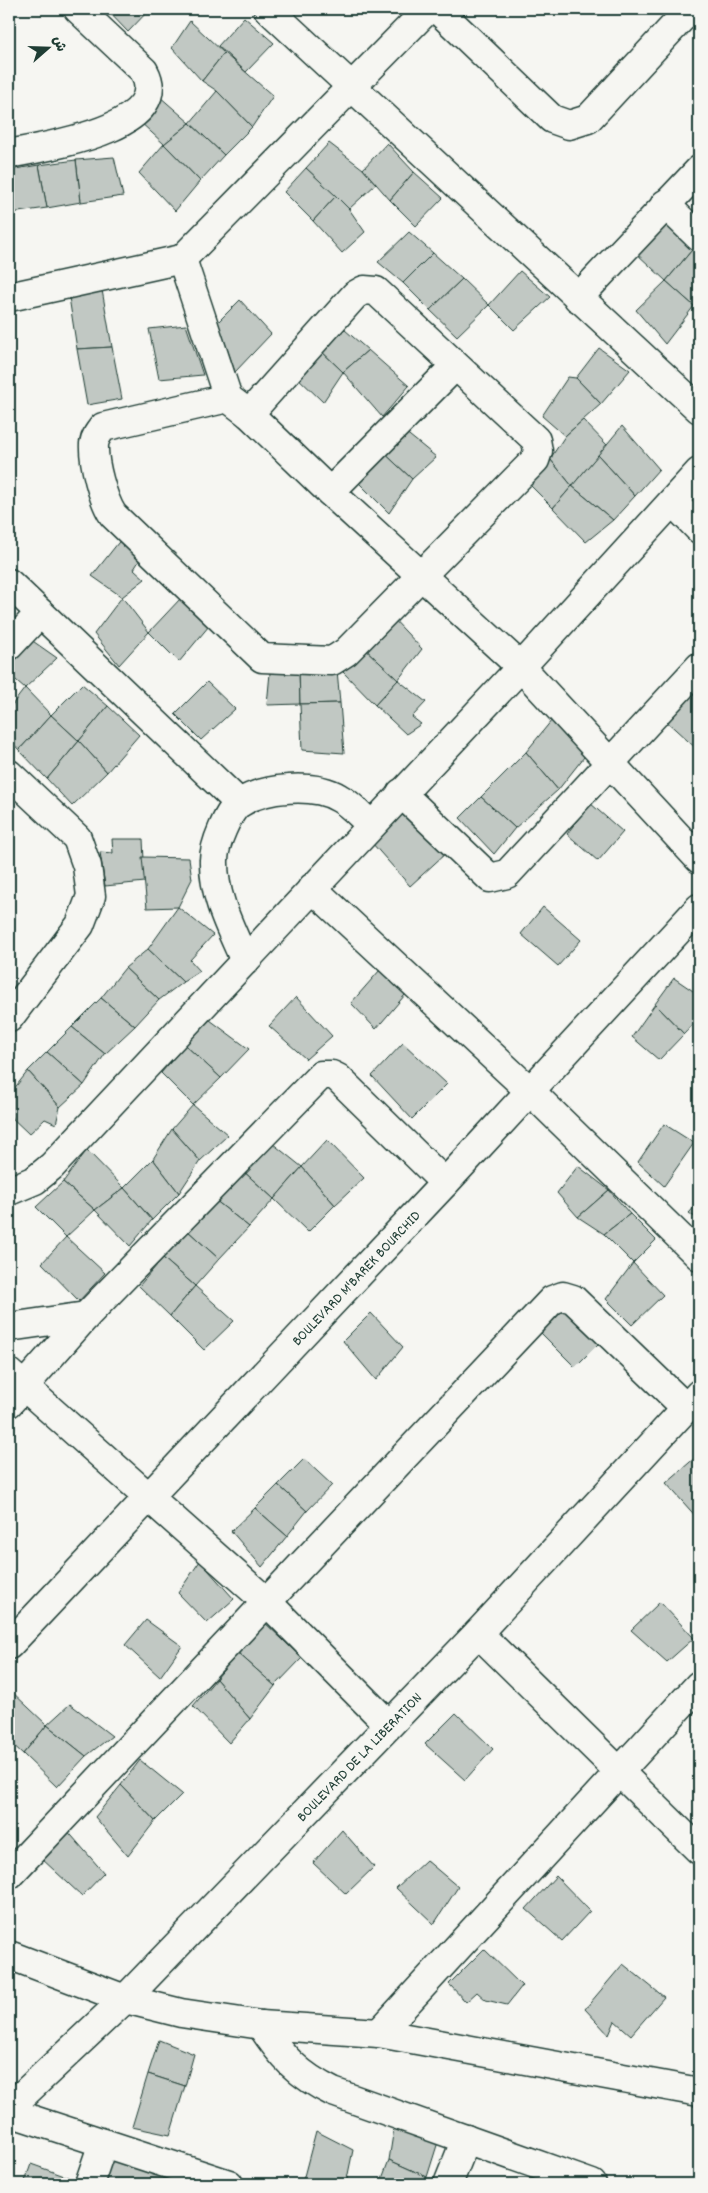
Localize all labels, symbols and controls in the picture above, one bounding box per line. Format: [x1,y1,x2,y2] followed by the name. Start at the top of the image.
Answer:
[22,22,72,72] north arrow
[46,34,70,55] text: ش
[288,1206,427,1352] street label: BOULEVARD M'BAREK BOURCHID
[292,1688,428,1828] street label: BOULEVARD DE LA LIBERATION

